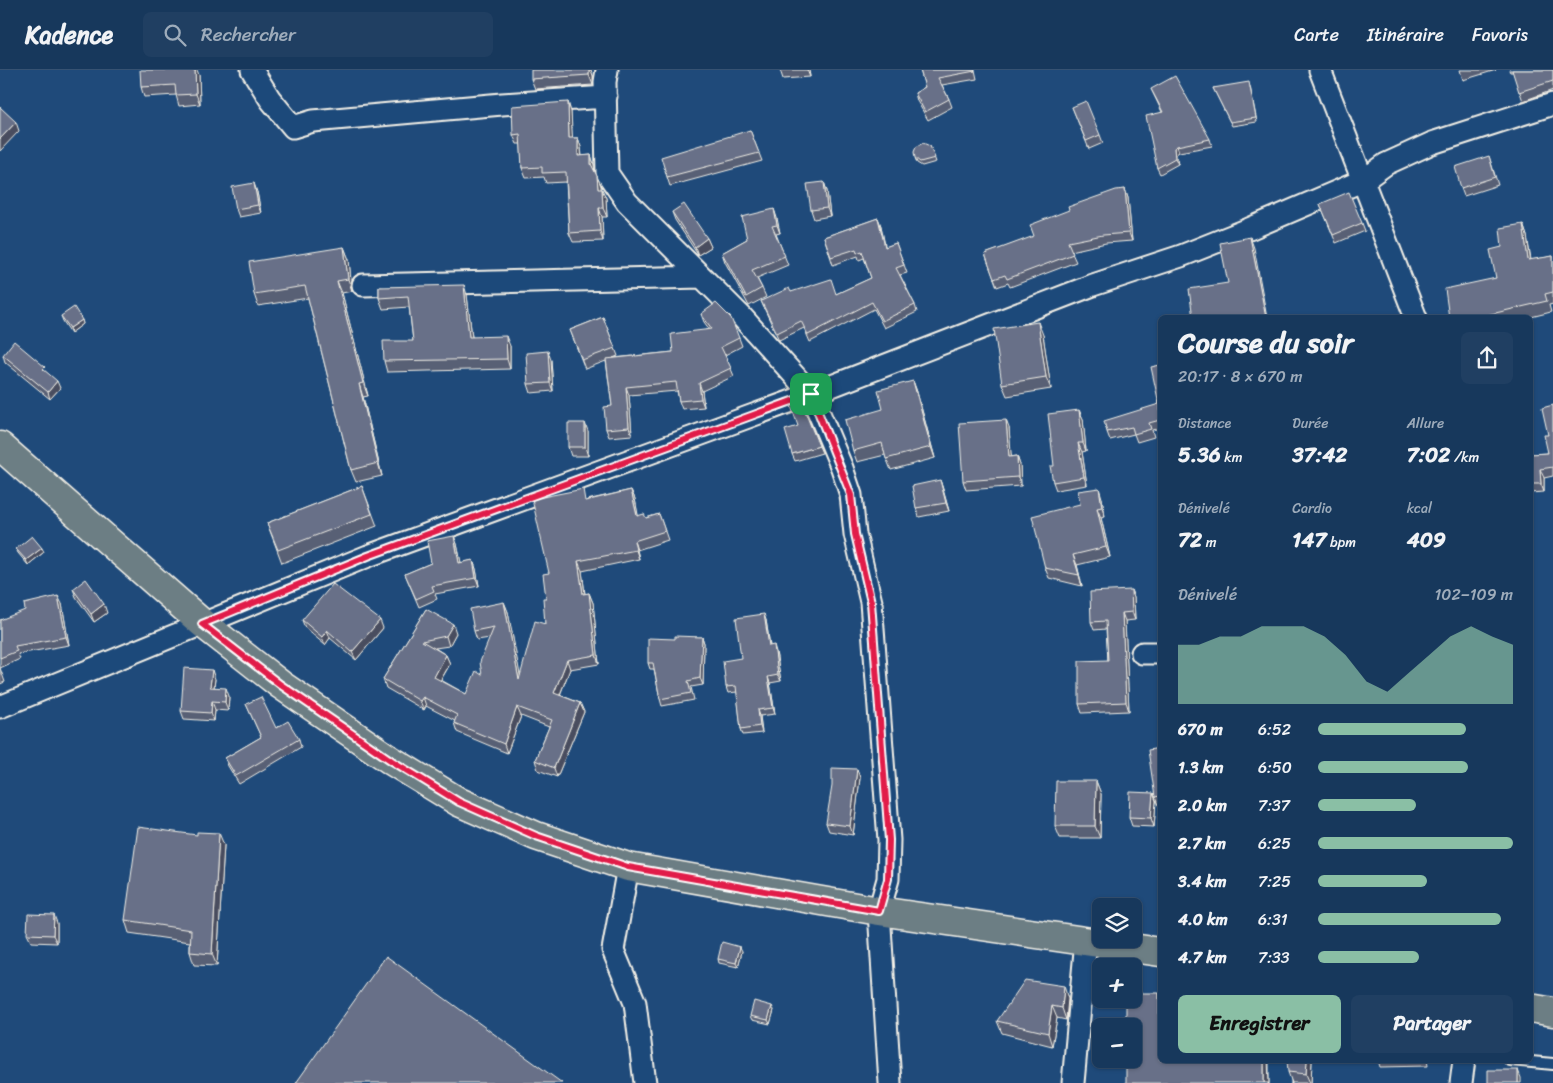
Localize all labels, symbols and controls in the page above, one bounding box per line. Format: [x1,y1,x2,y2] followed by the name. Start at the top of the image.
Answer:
[143,12,493,57] search box
[25,14,113,56] text: Kadence
[201,18,296,51] text: Rechercher
[1294,19,1339,51] text: Carte
[1367,19,1444,51] text: Itinéraire
[1472,19,1528,51] text: Favoris
[161,21,189,49] icon: search
[1178,318,1353,367] text: Course du soir
[1461,332,1513,384] button: share
[1178,362,1302,391] text: 20:17 · 8 × 670 m
[790,373,832,415] pin
[797,380,825,408] icon: arrive
[1178,411,1231,436] text: Distance
[1292,411,1328,436] text: Durée
[1407,411,1444,436] text: Allure
[1178,436,1221,474] text: 5.36
[1292,436,1347,474] text: 37:42
[1407,436,1450,474] text: 7:02
[1221,445,1242,470] text: km
[1450,445,1479,470] text: /km
[1178,496,1230,521] text: Dénivelé
[1292,496,1332,521] text: Cardio
[1407,496,1432,521] text: kcal
[1178,521,1202,559] text: 72
[1292,521,1326,559] text: 147
[1407,521,1446,559] text: 409
[1202,530,1217,555] text: m
[1326,530,1356,555] text: bpm
[1178,580,1237,609] text: Dénivelé
[1434,580,1513,609] text: 102–109 m
[1178,715,1223,744] text: 670 m
[1258,715,1291,744] text: 6:52
[1178,753,1223,782] text: 1.3 km
[1258,753,1292,782] text: 6:50
[1178,791,1227,820] text: 2.0 km
[1258,791,1290,820] text: 7:37
[1178,829,1226,858] text: 2.7 km
[1258,829,1291,858] text: 6:25
[1178,867,1227,896] text: 3.4 km
[1258,867,1291,896] text: 7:25
[1092,898,1142,1068] map controls
[1092,898,1142,948] button: layers
[1178,905,1228,934] text: 4.0 km
[1258,905,1288,934] text: 6:31
[1178,943,1227,972] text: 4.7 km
[1258,943,1290,972] text: 7:33
[1092,958,1142,1008] button: +
[1178,995,1341,1053] button: Enregistrer
[1351,995,1513,1053] button: Partager
[1092,1018,1142,1068] button: −

